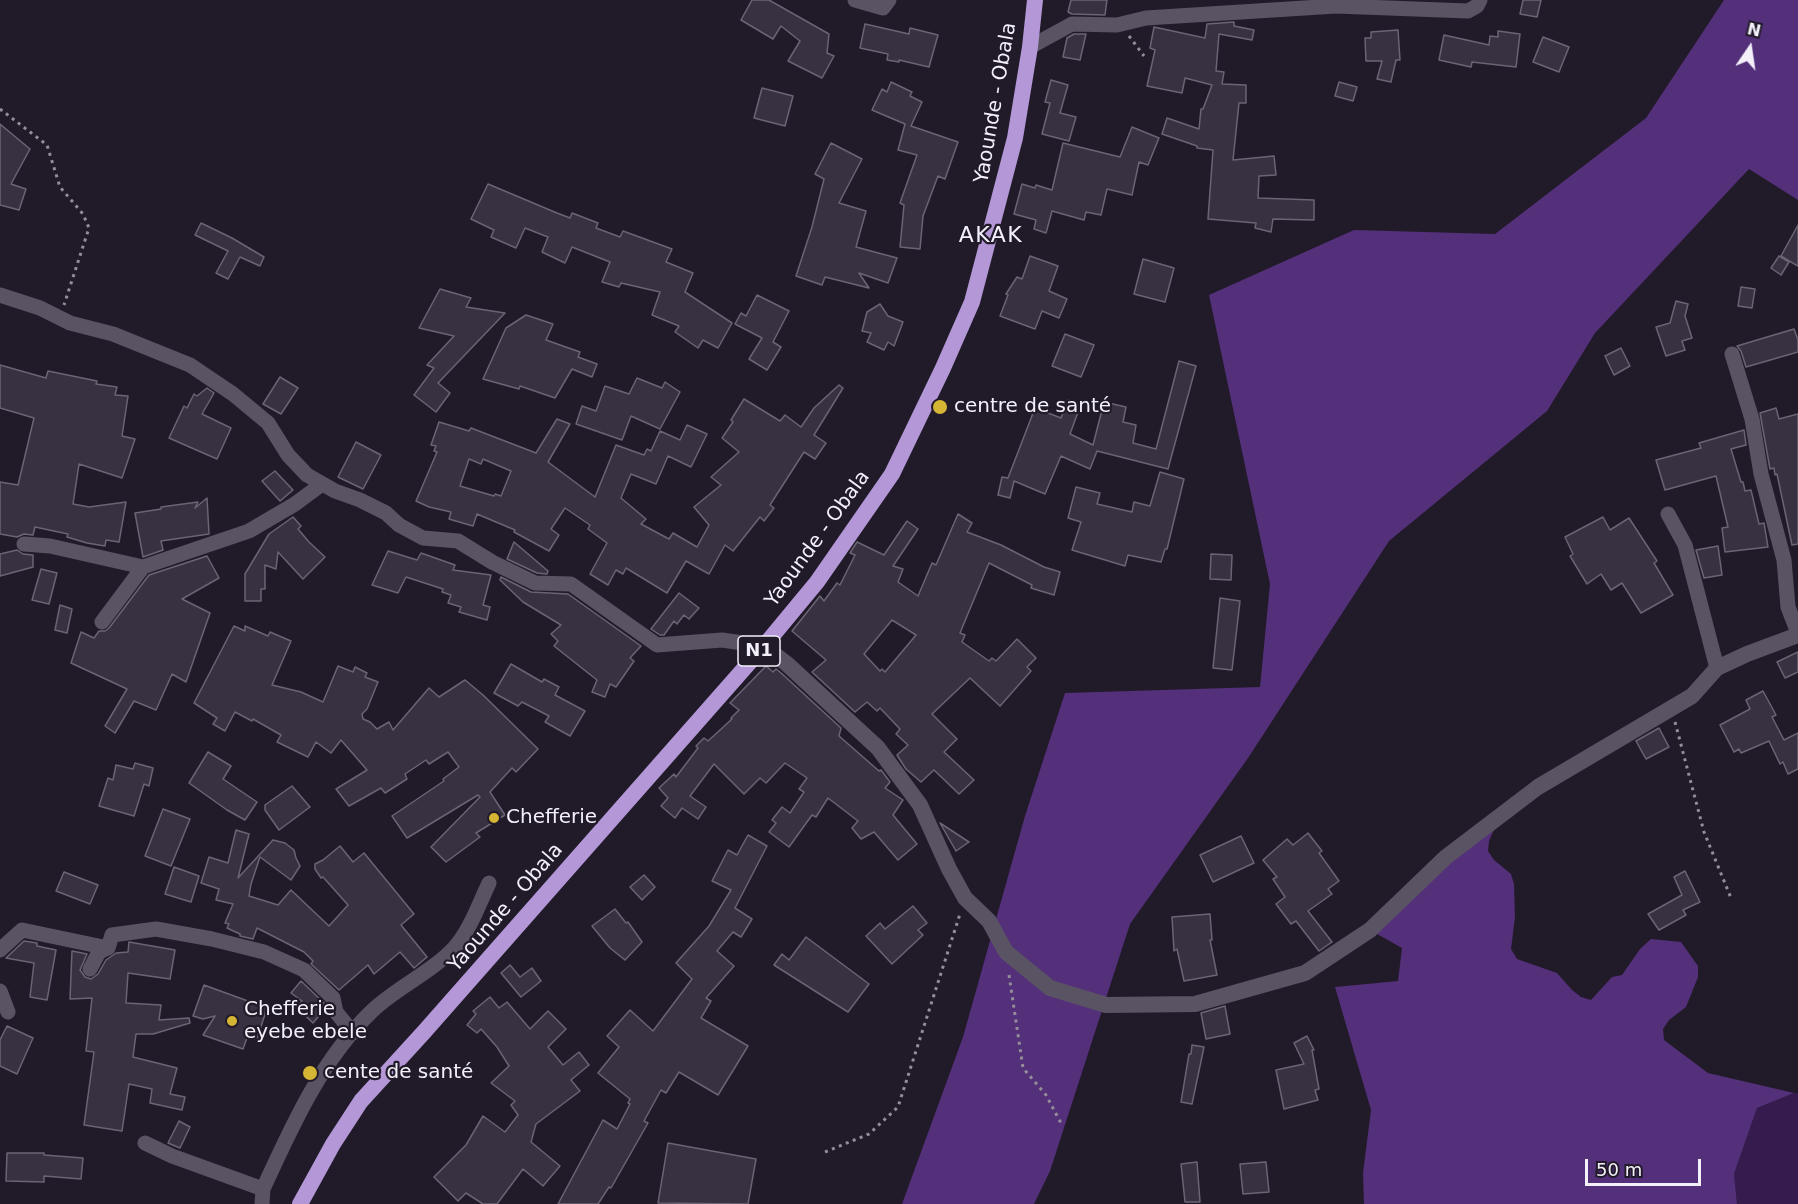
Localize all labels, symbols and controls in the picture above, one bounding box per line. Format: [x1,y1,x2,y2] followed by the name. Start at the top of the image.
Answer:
[1720,18,1780,78] north arrow
[1745,19,1763,41] text: N
[970,21,1022,185] street label: Yaounde - Obala
[959,223,1023,249] district label: AKAK
[954,395,1111,419] place label: centre de santé
[931,398,949,416] marker: centre de santé
[760,466,876,612] street label: Yaounde - Obala
[738,636,780,666] road number: N1
[506,806,597,830] place label: Chefferie
[487,811,501,825] marker: Chefferie
[444,839,568,977] street label: Yaounde - Obala
[244,998,367,1045] place label: Chefferie eyebe ebele
[225,1014,239,1028] marker: Chefferie eyebe ebele
[324,1061,473,1085] place label: cente de santé
[301,1064,319,1082] marker: cente de santé
[1588,1147,1704,1185] scale bar
[1596,1159,1642,1180] text: 50 m

